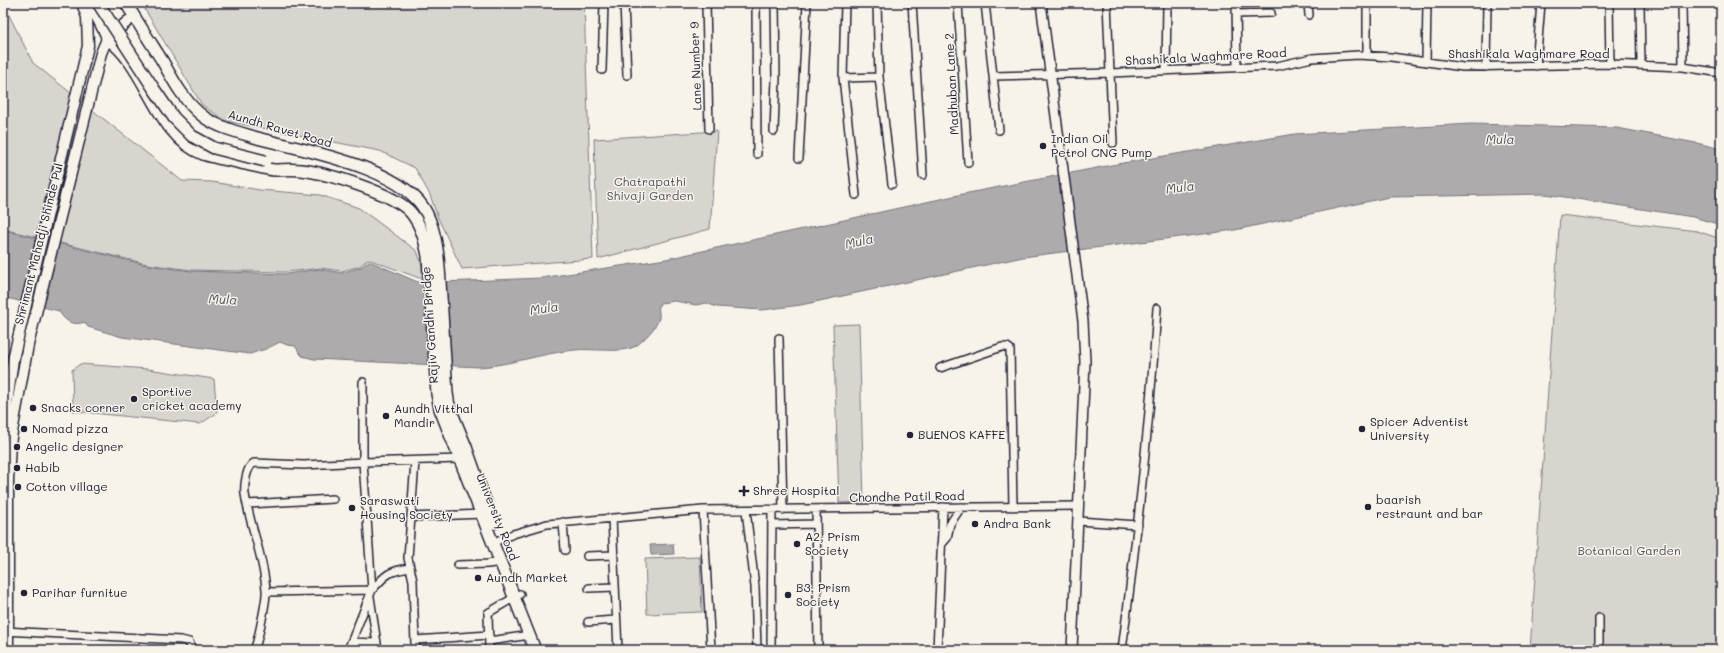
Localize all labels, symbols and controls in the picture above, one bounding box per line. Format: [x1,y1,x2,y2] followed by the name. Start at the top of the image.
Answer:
[685,21,705,111] street label: Lane Number 9
[940,33,962,135] street label: Madhuban Lane 2
[1125,44,1287,68] street label: Shashikala Waghmare Road
[1448,45,1610,61] street label: Shashikala Waghmare Road
[226,106,335,151] street label: Aundh Ravet Road
[1051,130,1152,160] place label: Indian Oil Petrol CNG Pump
[1485,130,1515,147] water label: Mula
[1038,141,1048,151] marker: Indian Oil Petrol CNG Pump
[10,161,66,326] street label: Shrimant Mahadji Shinde Pul
[607,173,693,203] park label: Chatrapathi Shivaji Garden
[1165,176,1195,197] water label: Mula
[843,229,875,252] water label: Mula
[417,266,441,384] street label: Rajiv Gandhi Bridge
[208,289,238,308] water label: Mula
[528,297,559,318] water label: Mula
[142,383,242,413] place label: Sportive cricket academy
[129,394,139,404] marker: Sportive cricket academy
[41,399,125,415] place label: Snacks corner
[394,400,473,430] place label: Aundh Vitthal Mandir
[28,403,38,413] marker: Snacks corner
[381,411,391,421] marker: Aundh Vitthal Mandir
[1370,413,1469,443] place label: Spicer Adventist University
[32,420,108,436] place label: Nomad pizza
[19,424,29,434] marker: Nomad pizza
[1357,424,1367,434] marker: Spicer Adventist University
[918,426,1005,442] place label: BUENOS KAFFE
[905,430,915,440] marker: BUENOS KAFFE
[25,438,124,454] place label: Angelic designer
[12,442,22,452] marker: Angelic designer
[25,459,60,475] place label: Habib
[12,463,22,473] marker: Habib
[473,471,523,563] street label: University Road
[26,478,108,494] place label: Cotton village
[13,482,23,492] marker: Cotton village
[753,482,840,498] place label: Shree Hospital
[738,485,750,497] marker: Shree Hospital
[849,487,965,505] street label: Chondhe Patil Road
[1376,491,1483,521] place label: baarish restraunt and bar
[360,492,453,522] place label: Saraswati Housing Society
[1363,502,1373,512] marker: baarish restraunt and bar
[347,503,357,513] marker: Saraswati Housing Society
[983,515,1051,531] place label: Andra Bank
[970,519,980,529] marker: Andra Bank
[805,528,860,558] place label: A2, Prism Society
[792,539,802,549] marker: A2, Prism Society
[1577,542,1681,558] park label: Botanical Garden
[486,569,568,585] place label: Aundh Market
[473,573,483,583] marker: Aundh Market
[796,579,850,609] place label: B3, Prism Society
[32,584,127,600] place label: Parihar furnitue
[19,588,29,598] marker: Parihar furnitue
[783,590,793,600] marker: B3, Prism Society

